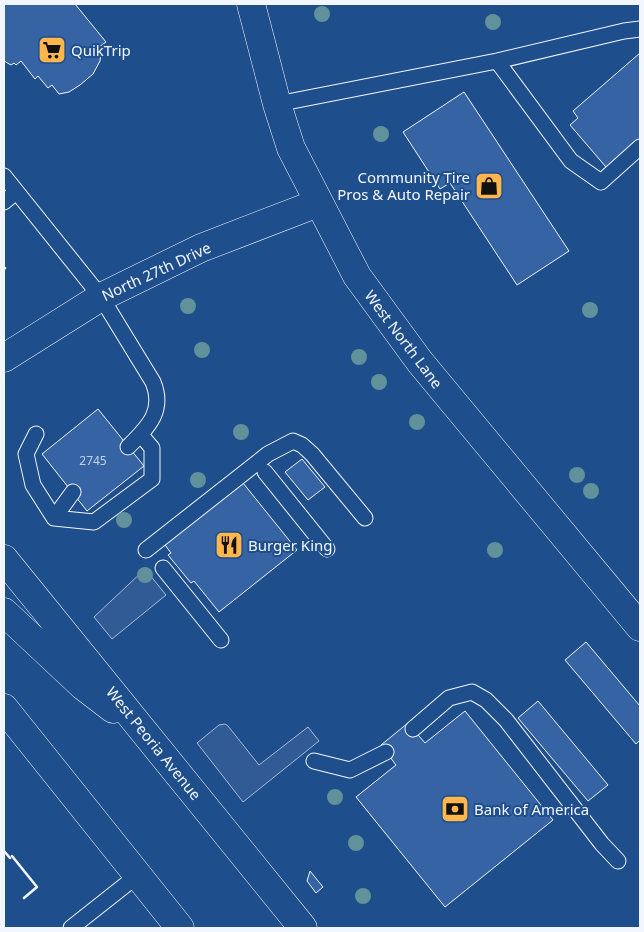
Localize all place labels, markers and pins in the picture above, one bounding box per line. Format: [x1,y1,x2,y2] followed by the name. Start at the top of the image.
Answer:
[37,35,67,65] supermarket icon: QuikTrip
[71,40,131,60] place label: QuikTrip
[337,167,470,204] place label: Community Tire Pros & Auto Repair
[474,171,504,201] shop icon: Community Tire Pros & Auto Repair
[214,530,244,560] restaurant icon: Burger King
[248,535,333,555] place label: Burger King
[440,794,470,824] bank icon: Bank of America
[474,799,589,819] place label: Bank of America

